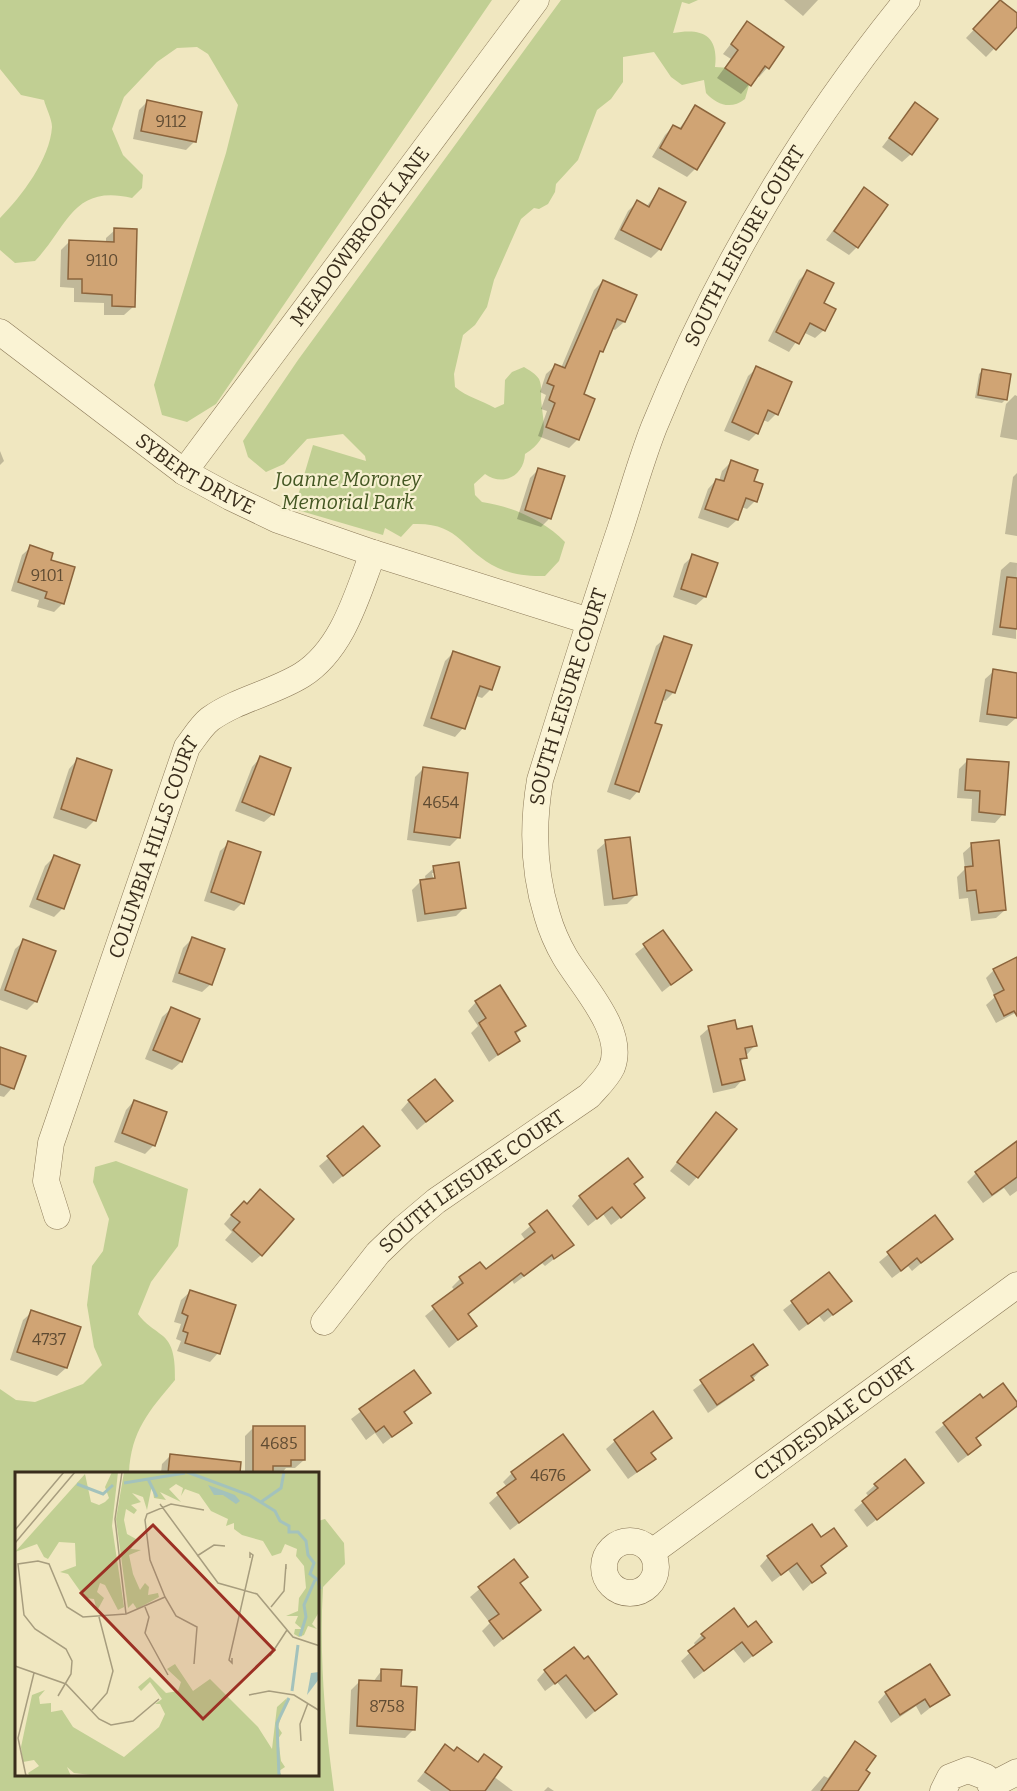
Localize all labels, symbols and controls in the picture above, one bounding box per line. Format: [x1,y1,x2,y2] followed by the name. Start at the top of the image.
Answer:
[155,112,187,131] house number: 9112
[679,141,810,350] street label: SOUTH LEISURE COURT
[285,142,434,331] street label: MEADOWBROOK LANE
[86,251,118,270] house number: 9110
[131,428,259,519] street label: SYBERT DRIVE
[273,467,423,514] park label: Joanne Moroney Memorial Park
[31,566,64,585] house number: 9101
[525,585,612,807] street label: SOUTH LEISURE COURT
[103,731,203,961] street label: COLUMBIA HILLS COURT
[423,793,460,812] house number: 4654
[374,1104,570,1258] street label: SOUTH LEISURE COURT
[32,1330,66,1349] house number: 4737
[749,1351,920,1486] street label: CLYDESDALE COURT
[261,1434,297,1453] house number: 4685
[530,1466,566,1485] house number: 4676
[15,1472,320,1776] inset map
[369,1697,405,1716] house number: 8758

